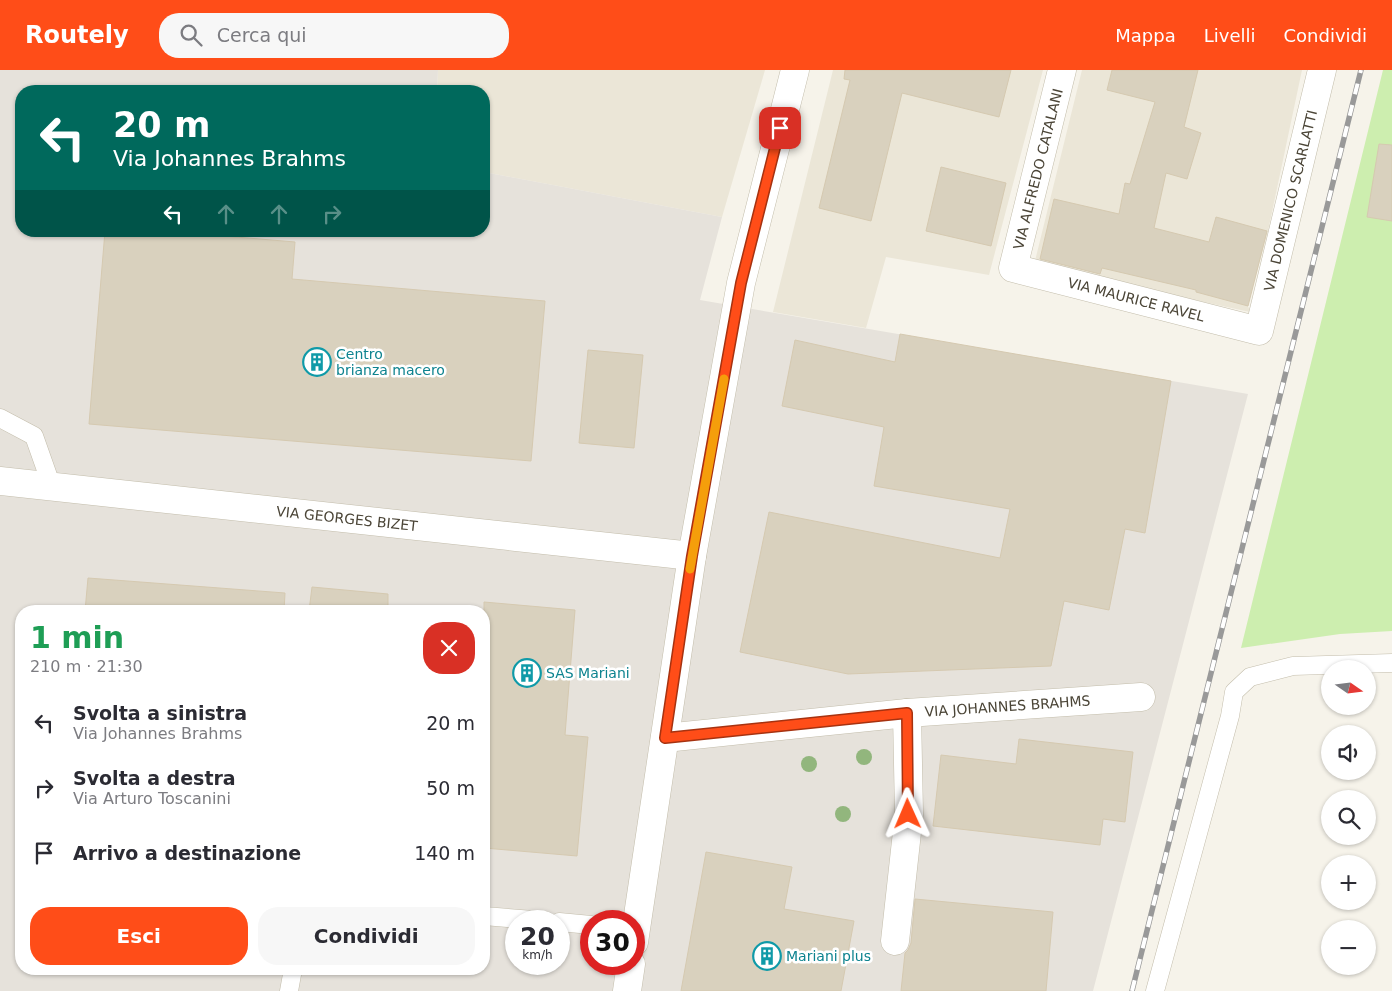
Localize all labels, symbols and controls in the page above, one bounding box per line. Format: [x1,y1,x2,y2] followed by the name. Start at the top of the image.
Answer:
[159,13,509,58] search box
[25,21,129,49] text: Routely
[177,21,205,49] icon: search
[217,24,307,46] text: Cerca qui
[1115,25,1176,46] text: Mappa
[1204,25,1256,46] text: Livelli
[1284,25,1367,46] text: Condividi
[1010,87,1066,251] street label: VIA ALFREDO CATALANI
[30,105,95,170] icon: left
[113,105,210,145] text: 20 m
[759,107,801,149] pin
[1261,108,1320,293] street label: VIA DOMENICO SCARLATTI
[766,114,794,142] icon: arrive
[113,146,346,171] text: Via Johannes Brahms
[159,200,187,228] icon: left
[212,200,240,228] icon: ahead
[265,200,293,228] icon: ahead
[318,200,346,228] icon: right
[1066,274,1206,325] street label: VIA MAURICE RAVEL
[336,346,445,378] place label: Centro brianza macero
[302,347,332,377] building icon: Centro brianza macero
[275,503,419,534] street label: VIA GEORGES BIZET
[30,620,124,655] text: 1 min
[423,622,475,674] button: close
[30,657,143,676] text: 210 m · 21:30
[512,658,542,688] building icon: SAS Mariani
[1321,660,1376,715] north arrow
[1321,660,1376,975] map controls
[546,665,630,681] place label: SAS Mariani
[924,692,1091,720] street label: VIA JOHANNES BRAHMS
[73,702,247,724] text: Svolta a sinistra
[30,709,58,737] icon: left
[426,712,475,734] text: 20 m
[73,724,242,743] text: Via Johannes Brahms
[1321,725,1376,780] button: sound
[73,767,236,789] text: Svolta a destra
[30,774,58,802] icon: right
[426,777,475,799] text: 50 m
[881,787,933,839] position arrow
[73,789,231,808] text: Via Arturo Toscanini
[1321,790,1376,845] button: search
[30,839,58,867] icon: arrive
[73,842,301,864] text: Arrivo a destinazione
[414,842,475,864] text: 140 m
[1321,855,1376,910] button: +
[30,907,248,965] button: Esci
[258,907,475,965] button: Condividi
[580,910,645,975] speed limit sign: 30
[1321,920,1376,975] button: −
[520,922,555,951] text: 20
[752,941,782,971] building icon: Mariani plus
[522,948,553,962] text: km/h
[786,948,871,964] place label: Mariani plus

